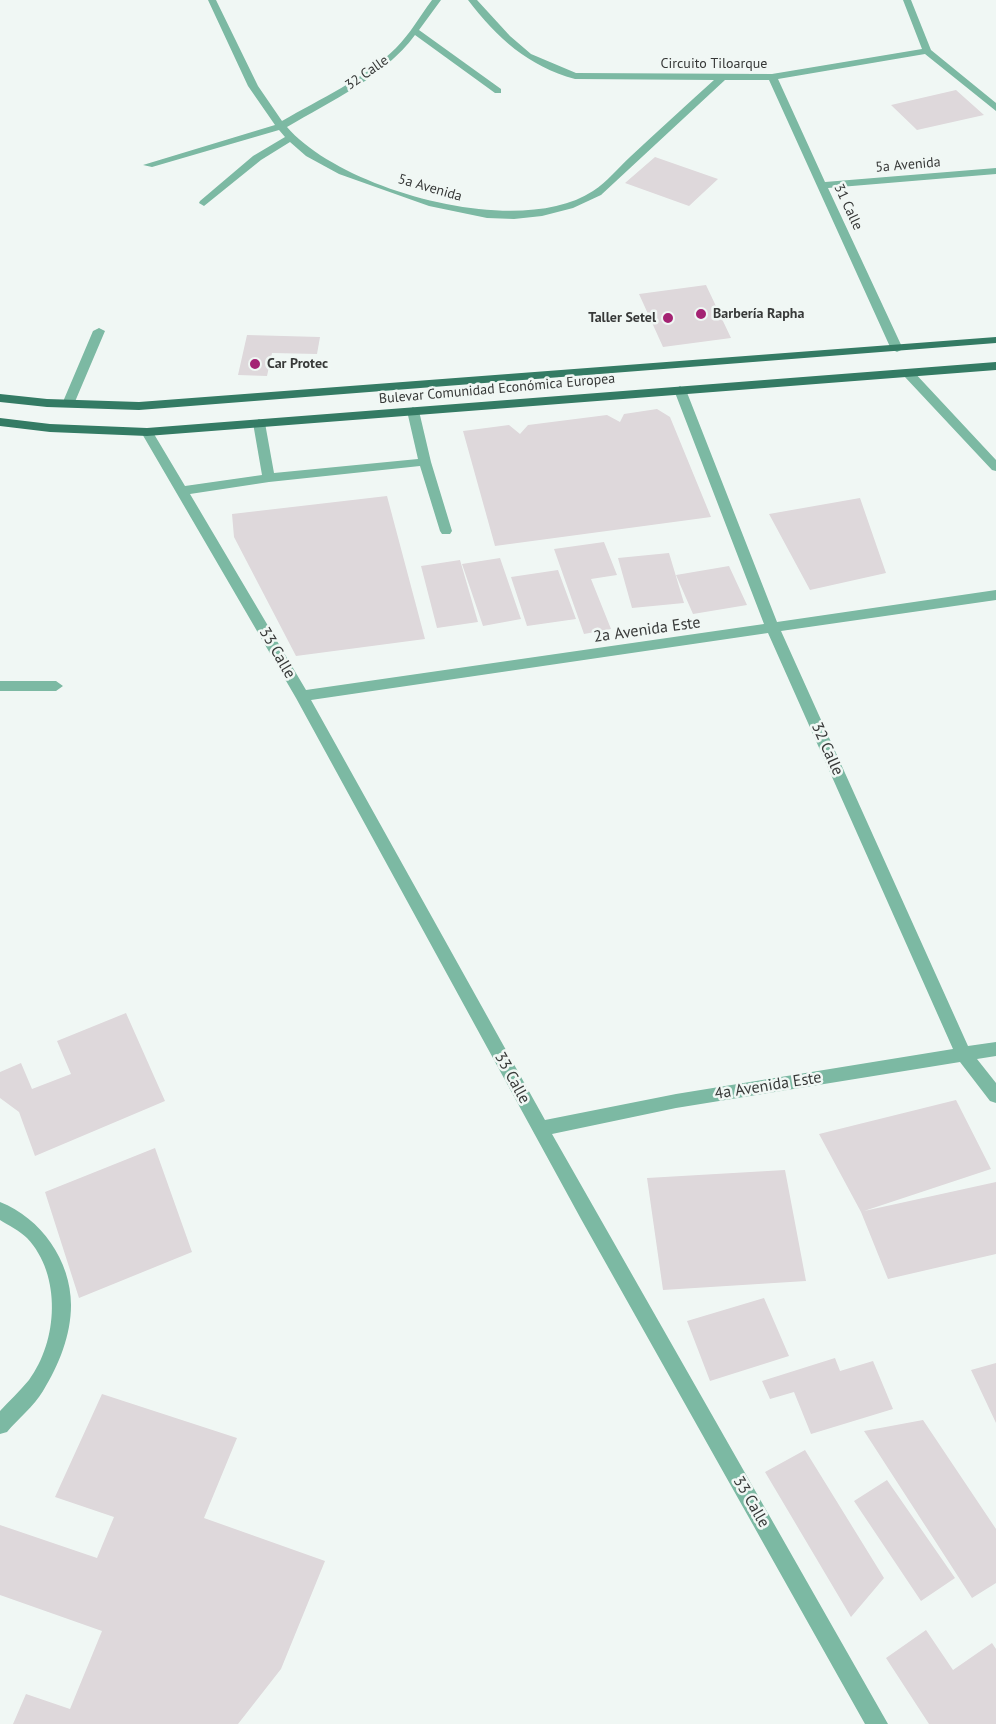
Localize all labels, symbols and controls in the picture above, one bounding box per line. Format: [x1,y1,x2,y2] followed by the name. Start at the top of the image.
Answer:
[342,52,392,94] street label: 32 Calle
[661,56,767,72] street label: Circuito Tiloarque
[875,154,941,176] street label: 5a Avenida
[396,171,464,205] street label: 5a Avenida
[830,181,866,233] street label: 31 Calle
[713,306,804,322] place label: Barbería Rapha
[694,307,708,321] marker: Barbería Rapha
[588,310,656,326] place label: Taller Setel
[661,311,675,325] marker: Taller Setel
[267,356,328,372] place label: Car Protec
[248,357,262,371] marker: Car Protec
[378,370,616,408] street label: Bulevar Comunidad Económica Europea
[592,613,702,647] street label: 2a Avenida Este
[255,624,299,682] street label: 33 Calle
[807,720,847,778] street label: 32 Calle
[490,1049,534,1107] street label: 33 Calle
[713,1068,823,1104] street label: 4a Avenida Este
[729,1473,773,1531] street label: 33 Calle

